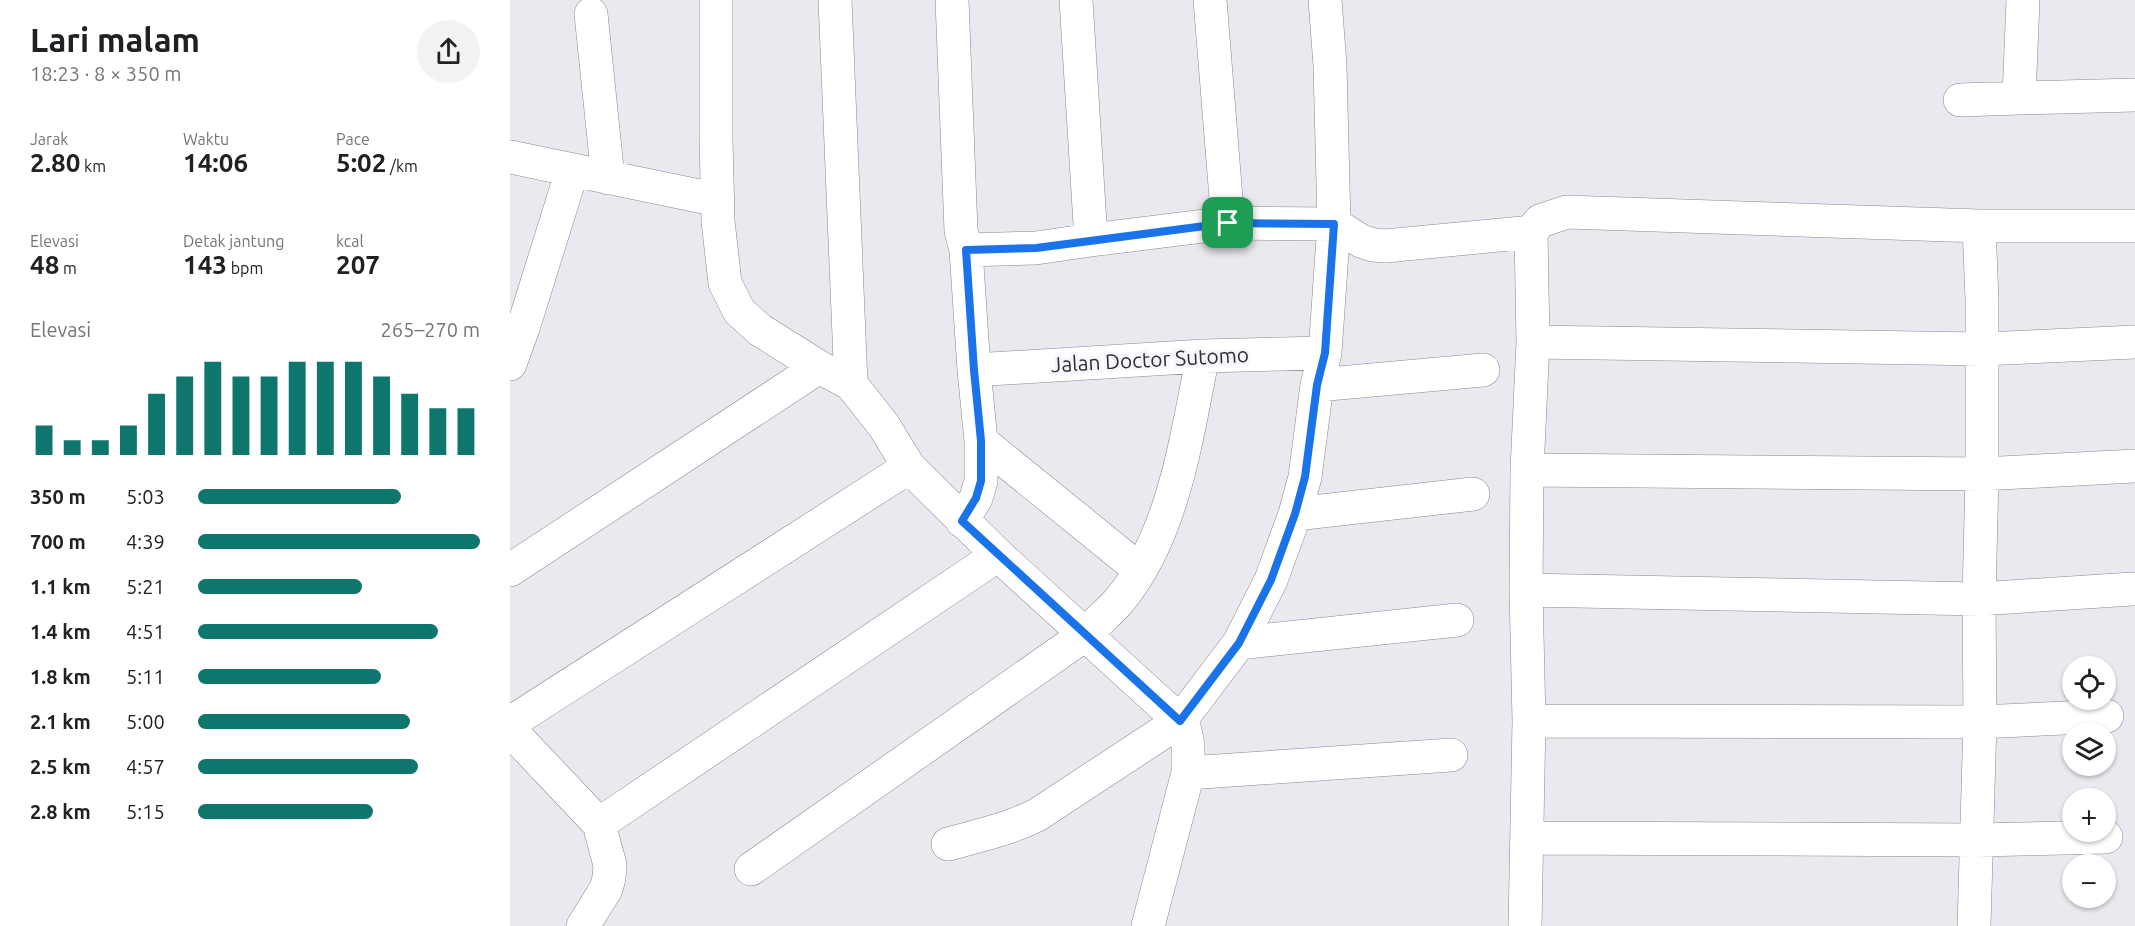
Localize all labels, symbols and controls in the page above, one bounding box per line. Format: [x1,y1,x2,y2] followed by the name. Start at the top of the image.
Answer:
[417,20,480,83] button: share
[30,21,200,58] text: Lari malam
[30,62,182,85] text: 18:23 · 8 × 350 m
[30,130,68,148] text: Jarak
[183,130,229,148] text: Waktu
[336,130,370,148] text: Pace
[30,148,80,177] text: 2.80
[183,148,248,177] text: 14:06
[336,148,386,177] text: 5:02
[80,157,106,175] text: km
[386,157,418,175] text: /km
[1202,197,1253,248] pin
[1211,206,1244,239] icon: arrive
[30,232,79,250] text: Elevasi
[183,232,284,250] text: Detak jantung
[336,232,364,250] text: kcal
[30,250,59,279] text: 48
[183,250,227,279] text: 143
[336,250,380,279] text: 207
[59,259,77,277] text: m
[227,259,263,277] text: bpm
[30,318,91,341] text: Elevasi
[381,318,480,341] text: 265–270 m
[1050,342,1250,376] street label: Jalan Doctor Sutomo
[30,485,86,508] text: 350 m
[126,485,165,508] text: 5:03
[30,530,86,553] text: 700 m
[126,530,165,553] text: 4:39
[30,575,91,598] text: 1.1 km
[126,575,165,598] text: 5:21
[30,620,91,643] text: 1.4 km
[126,620,165,643] text: 4:51
[2062,656,2116,908] map controls
[2062,656,2116,710] button: locate
[30,665,91,688] text: 1.8 km
[126,665,165,688] text: 5:11
[30,710,91,733] text: 2.1 km
[126,710,165,733] text: 5:00
[2062,722,2116,776] button: layers
[30,755,91,778] text: 2.5 km
[126,755,165,778] text: 4:57
[2062,788,2116,842] button: +
[30,800,91,823] text: 2.8 km
[126,800,165,823] text: 5:15
[2062,854,2116,908] button: −

